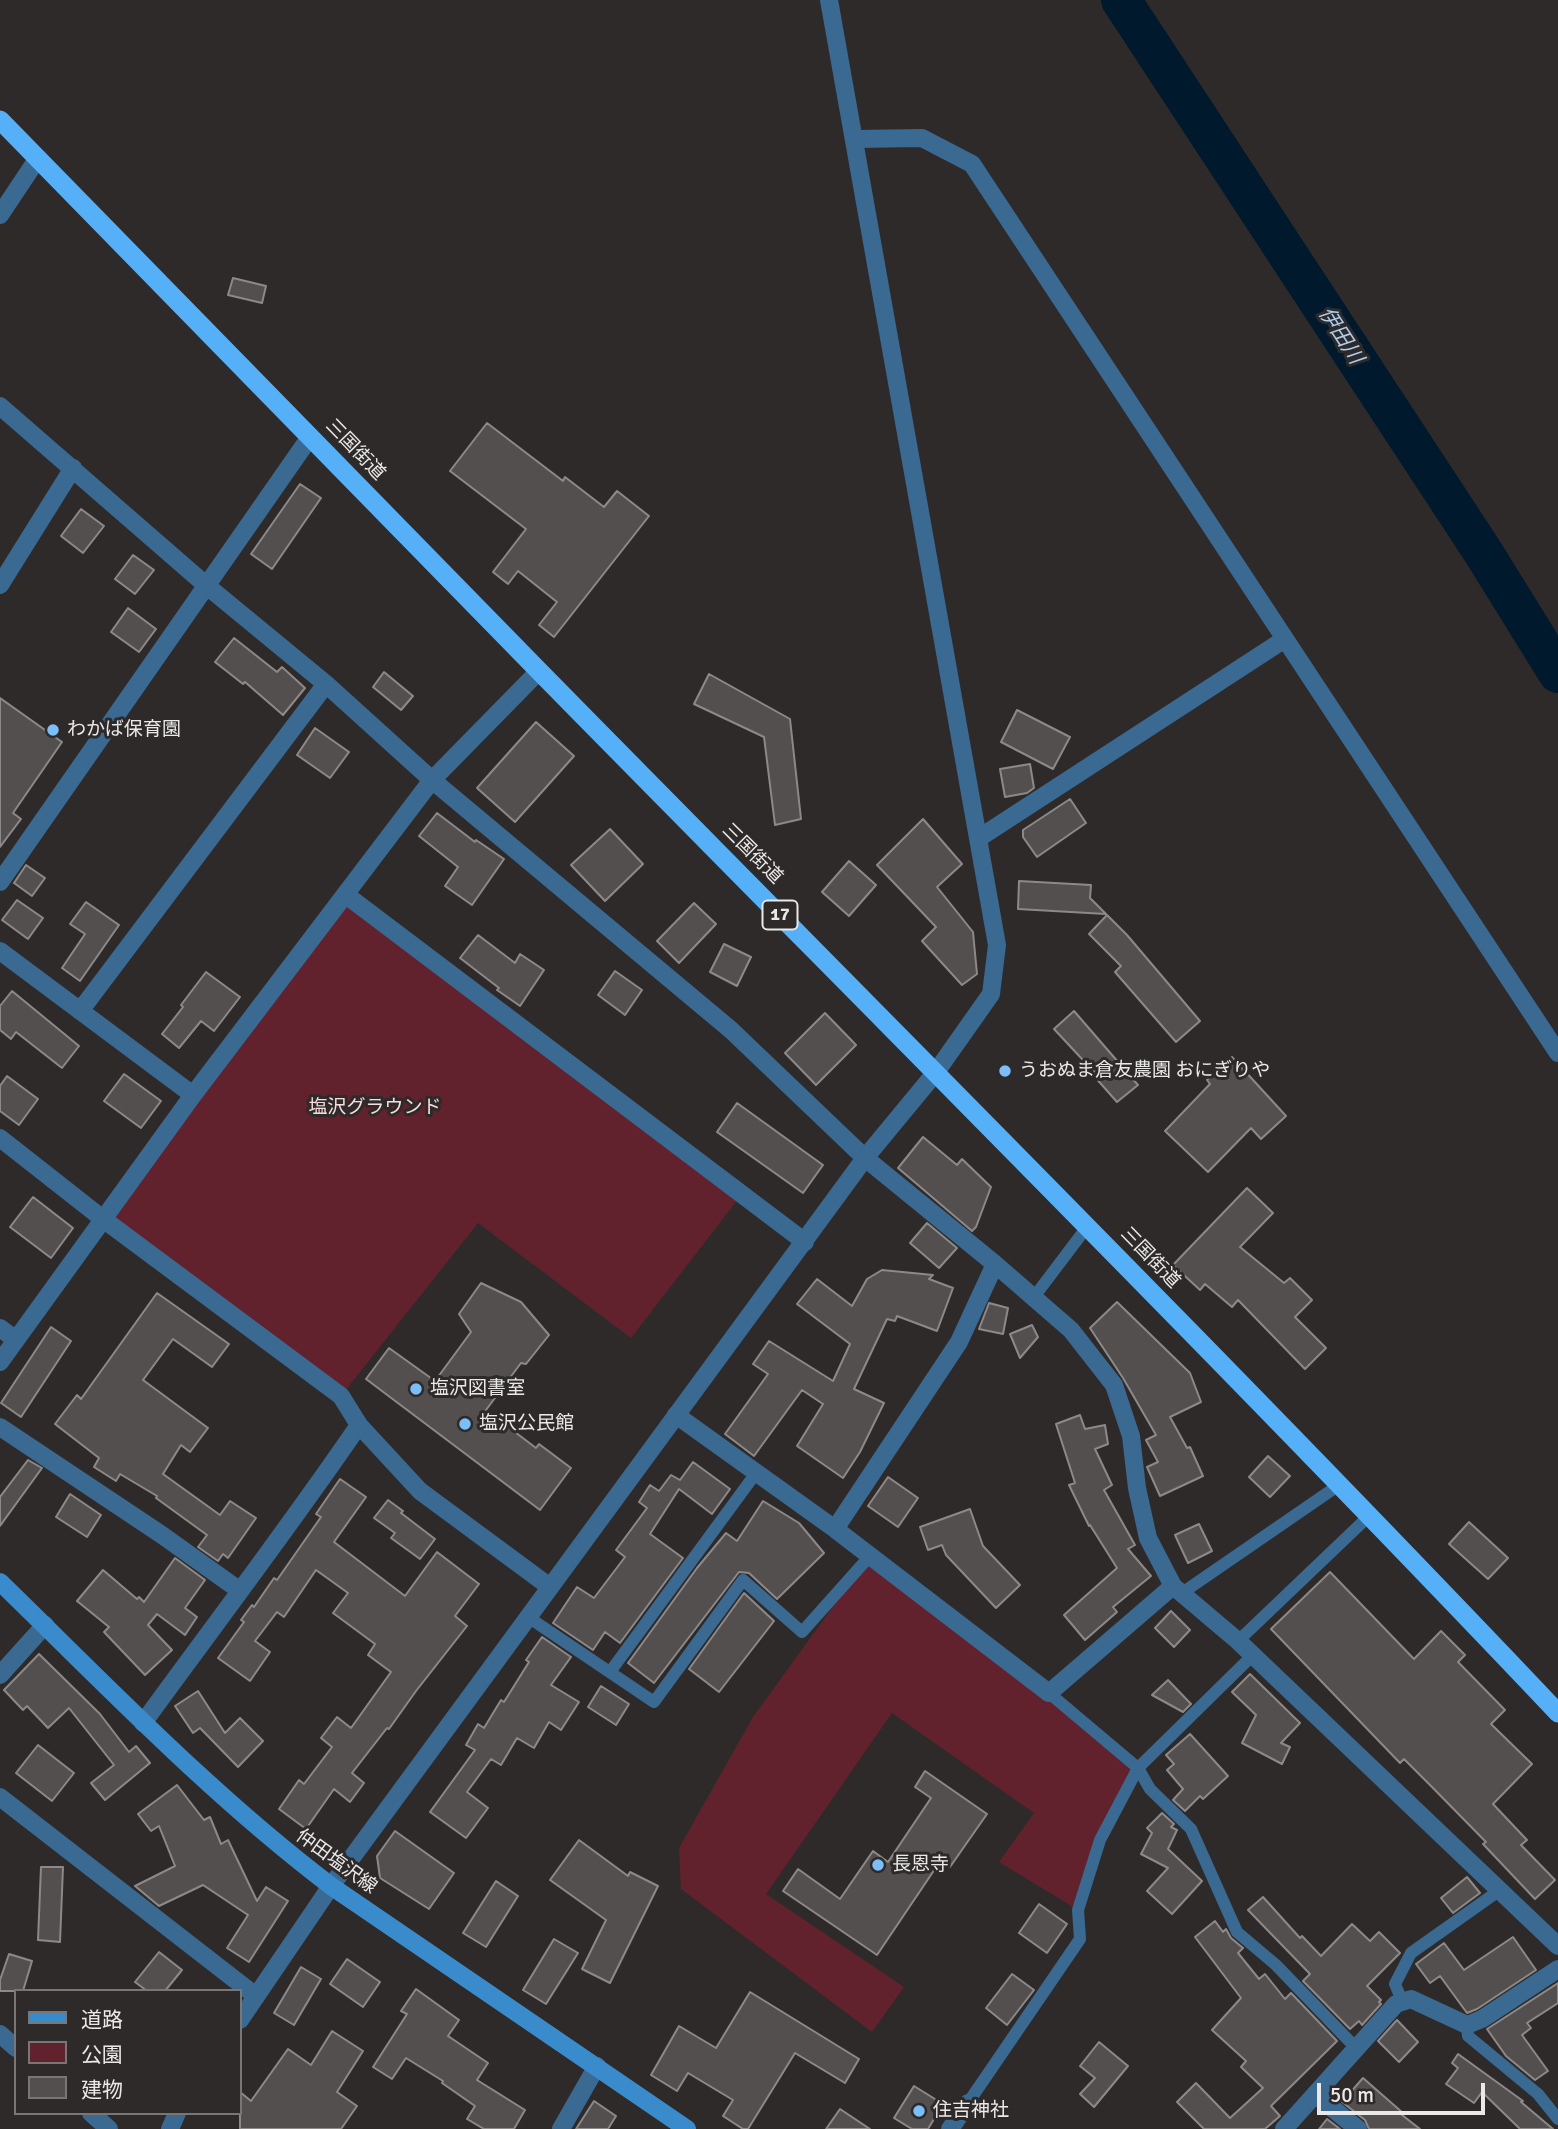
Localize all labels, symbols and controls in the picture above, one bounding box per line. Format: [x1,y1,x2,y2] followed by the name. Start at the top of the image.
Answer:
[1312,303,1368,369] water label: 伊田川
[320,415,390,485] street label: 三国街道
[67,719,181,741] place label: わかば保育園
[45,722,61,738] marker: わかば保育園
[717,819,787,889] street label: 三国街道
[762,900,798,930] road number: 17
[1019,1060,1270,1082] place label: うおぬま倉友農園 おにぎりや
[997,1063,1013,1079] marker: うおぬま倉友農園 おにぎりや
[309,1097,441,1119] park label: 塩沢グラウンド
[1115,1223,1185,1293] street label: 三国街道
[430,1378,525,1400] place label: 塩沢図書室
[408,1381,424,1397] marker: 塩沢図書室
[479,1413,574,1435] place label: 塩沢公民館
[457,1416,473,1432] marker: 塩沢公民館
[291,1825,381,1899] street label: 仲田塩沢線
[892,1854,949,1876] place label: 長恩寺
[870,1857,886,1873] marker: 長恩寺
[14,1989,242,2115] legend
[81,2007,123,2033] text: 道路
[81,2042,123,2068] text: 公園
[1320,2070,1488,2114] scale bar
[81,2077,123,2103] text: 建物
[1330,2082,1374,2108] text: 50 m
[933,2100,1009,2122] place label: 住吉神社
[911,2103,927,2119] marker: 住吉神社

